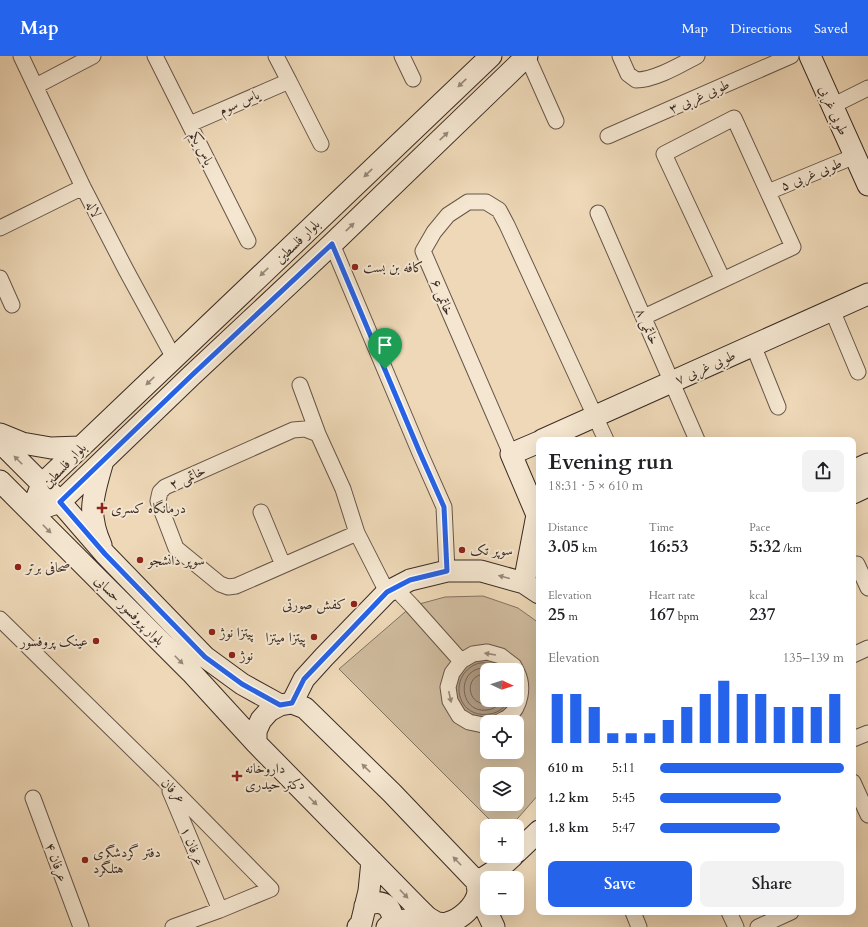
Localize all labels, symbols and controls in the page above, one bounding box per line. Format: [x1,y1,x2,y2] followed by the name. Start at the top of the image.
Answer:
[20,15,59,41] text: Map
[682,19,708,38] text: Map
[730,19,792,38] text: Directions
[814,19,848,38] text: Saved
[666,75,733,118] street label: طوبی غربی ۳
[457,78,467,88] one-way arrow
[814,82,853,138] street label: طوبی غربی
[216,85,265,123] street label: یاس سوم
[181,128,219,172] street label: یاس یکم
[439,132,449,141] one-way arrow
[778,154,845,195] street label: طوبی غربی ۵
[363,168,373,177] one-way arrow
[81,197,106,221] street label: لاله
[271,215,324,268] street label: بلوار فلسطین
[345,222,355,232] one-way arrow
[363,258,424,277] place label: کافه بن بست
[350,262,360,272] marker: کافه بن بست
[259,267,269,277] one-way arrow
[426,276,459,318] street label: خاتمی ۶
[631,305,664,347] street label: خاتمی ۸
[368,328,402,369] pin
[374,334,396,356] icon: arrive
[672,346,739,389] street label: طوبی غربی ۷
[145,376,155,386] one-way arrow
[38,438,91,492] street label: بلوار فلسطین
[548,447,673,477] text: Evening run
[802,450,844,492] button: share
[13,455,23,465] one-way arrow
[166,461,208,494] street label: خاتمی ۲
[548,477,643,495] text: 18:31 · 5 × 610 m
[111,499,186,518] place label: درمانگاه کسری
[96,502,108,514] marker: درمانگاه کسری
[548,520,588,535] text: Distance
[649,520,674,535] text: Time
[749,520,771,535] text: Pace
[43,524,52,534] one-way arrow
[548,535,579,558] text: 3.05
[649,535,688,558] text: 16:53
[749,535,780,558] text: 5:32
[470,541,513,560] place label: سوپر تک
[579,541,597,556] text: km
[780,541,802,556] text: /km
[457,545,467,555] marker: سوپر تک
[146,551,205,570] place label: سوپر دانشجو
[135,555,145,565] marker: سوپر دانشجو
[24,558,70,577] place label: صحافی برتر
[13,562,23,572] marker: صحافی برتر
[90,571,169,650] street label: بلوار پروفسور حسابی
[498,574,510,580] one-way arrow
[548,588,592,603] text: Elevation
[649,588,695,603] text: Heart rate
[749,588,768,603] text: kcal
[282,595,346,614] place label: کفش صورتی
[349,599,359,609] marker: کفش صورتی
[548,603,565,626] text: 25
[649,603,675,626] text: 167
[749,603,775,626] text: 237
[565,609,578,624] text: m
[675,609,699,624] text: bpm
[218,623,254,643] place label: پیتزا نوژ
[207,627,217,637] marker: پیتزا نوژ
[265,628,306,648] place label: پیتزا میتزا
[18,632,88,651] place label: عینک پروفسور
[309,632,319,642] marker: پیتزا میتزا
[91,636,101,646] marker: عینک پروفسور
[238,646,253,665] place label: نوژ
[548,649,600,667] text: Elevation
[782,649,844,667] text: 135–139 m
[227,650,237,660] marker: نوژ
[484,651,496,657] one-way arrow
[174,655,184,665] one-way arrow
[480,663,524,707] north arrow
[480,663,524,915] map controls
[448,690,454,703] one-way arrow
[480,715,524,759] button: locate
[245,759,305,794] place label: داروخانه دکتر حیدری
[548,759,583,777] text: 610 m
[612,759,635,777] text: 5:11
[361,763,371,773] one-way arrow
[480,767,524,811] button: layers
[232,771,242,781] marker: داروخانه دکتر حیدری
[157,774,190,807] street label: عرفان
[548,789,589,807] text: 1.2 km
[612,789,635,807] text: 5:45
[308,796,318,806] one-way arrow
[480,819,524,863] button: +
[548,819,589,837] text: 1.8 km
[612,819,635,837] text: 5:47
[176,824,209,869] street label: عرفان ۱
[41,840,72,885] street label: عرفان ۴
[93,843,161,878] place label: دفتر گردشگری هتلگرد
[80,855,90,865] marker: دفتر گردشگری هتلگرد
[452,856,462,866] one-way arrow
[548,861,692,907] button: Save
[700,861,844,907] button: Share
[480,871,524,915] button: −
[399,889,409,899] one-way arrow

